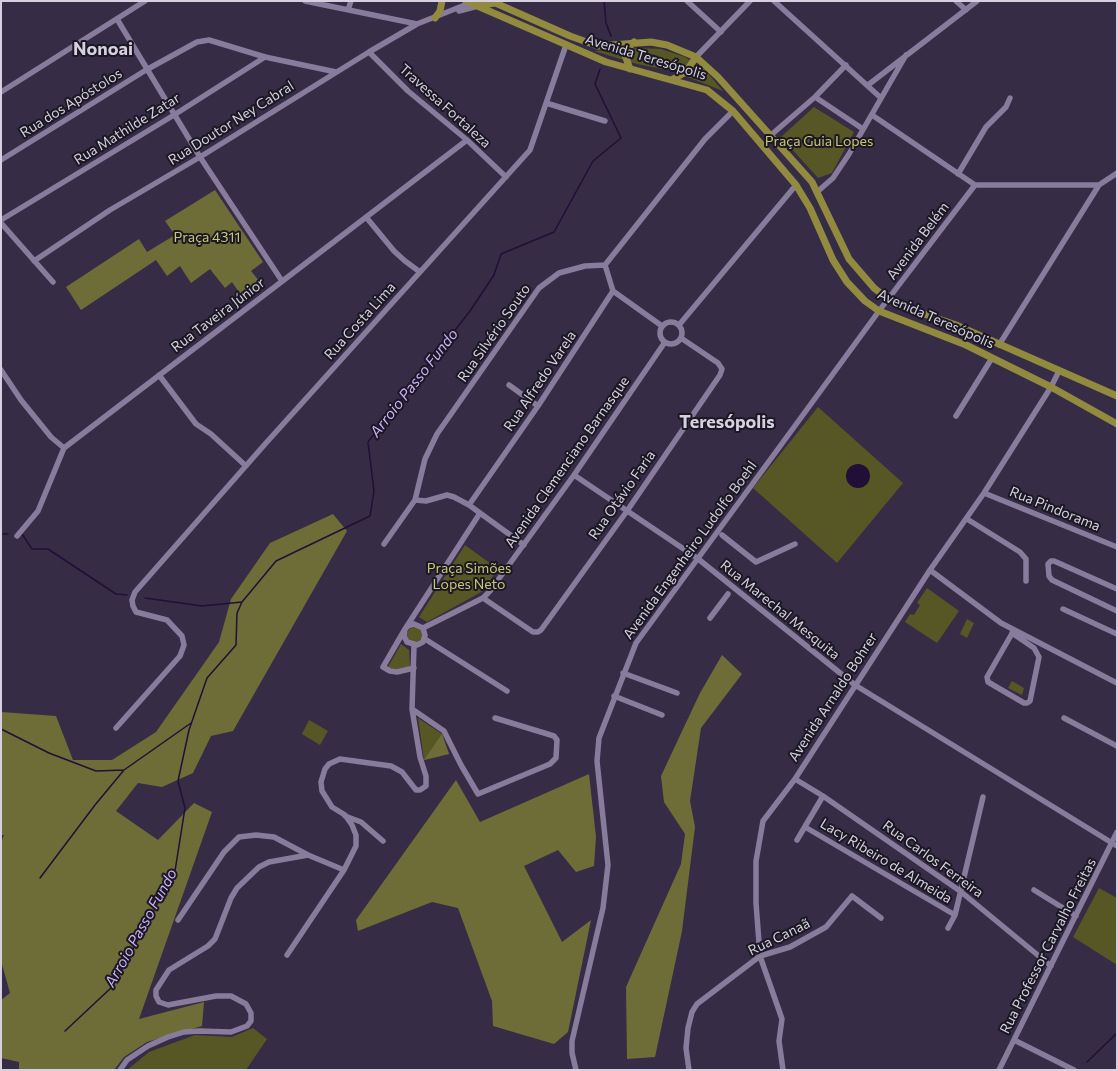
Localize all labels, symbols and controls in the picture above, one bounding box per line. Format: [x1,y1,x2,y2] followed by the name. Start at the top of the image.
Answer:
[583,31,709,83] street label: Avenida Teresópolis
[73,38,133,60] district label: Nonoai
[396,60,494,152] street label: Travessa Fortaleza
[17,65,125,141] street label: Rua dos Apóstolos
[165,77,297,169] street label: Rua Doutor Ney Cabral
[71,90,183,168] street label: Rua Mathilde Zatar
[765,133,873,149] park label: Praça Guia Lopes
[883,199,953,283] street label: Avenida Belém
[174,229,240,245] park label: Praça 4311
[168,274,268,356] street label: Rua Taveira Júnior
[321,279,399,363] street label: Rua Costa Lima
[454,281,534,385] street label: Rua Silvério Souto
[875,286,997,352] street label: Avenida Teresópolis
[366,325,462,441] water label: Arroio Passo Fundo
[500,328,580,434] street label: Rua Alfredo Varela
[501,373,633,551] street label: Avenida Clemenciano Barnasque
[679,411,775,433] district label: Teresópolis
[585,447,659,543] street label: Rua Otávio Faria
[620,458,760,642] street label: Avenida Engenheiro Ludolfo Boehl
[1007,483,1103,535] street label: Rua Pindorama
[717,557,843,663] street label: Rua Marechal Mesquita
[427,560,511,592] park label: Praça Simões Lopes Neto
[785,629,881,765] street label: Avenida Arnaldo Bohrer
[817,815,955,907] street label: Lacy Ribeiro de Almeida
[879,817,987,901] street label: Rua Carlos Ferreira
[996,856,1100,1036] street label: Rua Professor Carvalho Freitas
[101,866,181,990] water label: Arroio Passo Fundo
[745,915,813,959] street label: Rua Canaã

